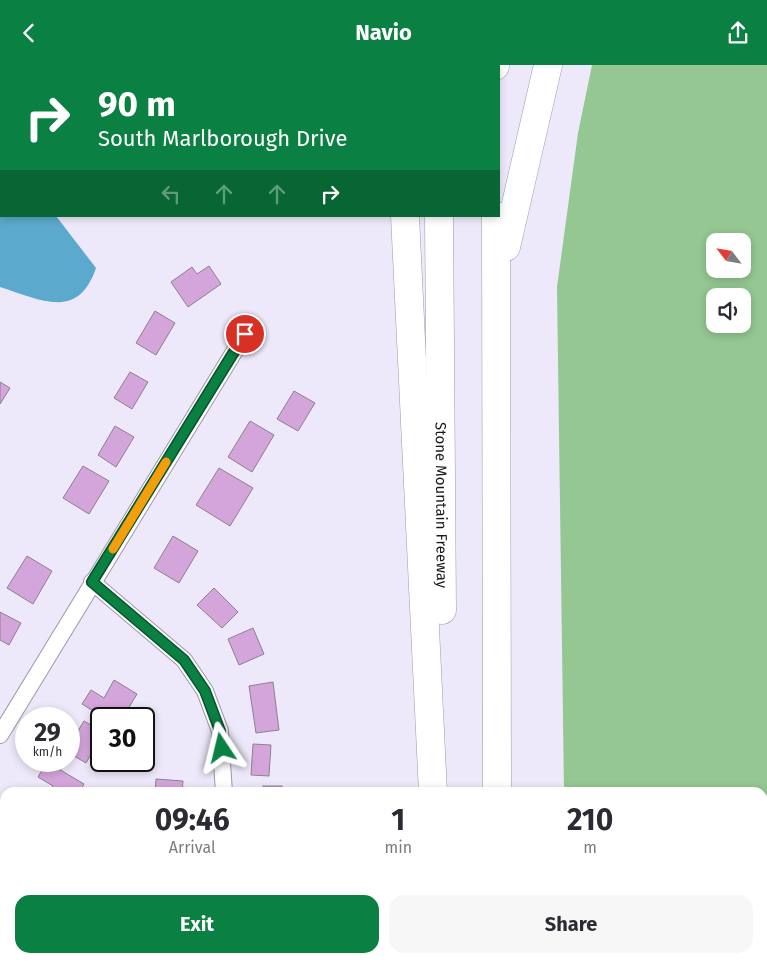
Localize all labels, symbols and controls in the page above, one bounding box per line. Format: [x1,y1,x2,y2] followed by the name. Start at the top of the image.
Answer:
[15,19,43,47] icon: back
[355,19,412,46] text: Navio
[724,19,752,47] icon: share
[98,83,176,125] text: 90 m
[15,85,80,150] icon: right
[98,125,347,152] text: South Marlborough Drive
[157,180,185,208] icon: left
[210,180,238,208] icon: ahead
[263,180,291,208] icon: ahead
[316,180,344,208] icon: right
[706,233,751,277] north arrow
[706,233,751,333] map controls
[706,288,751,333] button: sound
[224,313,266,355] pin
[231,320,259,348] icon: arrive
[432,422,451,589] street label: Stone Mountain Freeway
[90,707,155,772] speed limit sign: 30
[34,718,61,748] text: 29
[195,721,247,773] position arrow
[33,745,62,759] text: km/h
[155,802,230,838] text: 09:46
[391,802,405,838] text: 1
[567,802,613,838] text: 210
[169,838,216,857] text: Arrival
[385,838,412,857] text: min
[583,838,597,857] text: m
[15,895,379,953] button: Exit
[389,895,753,953] button: Share

